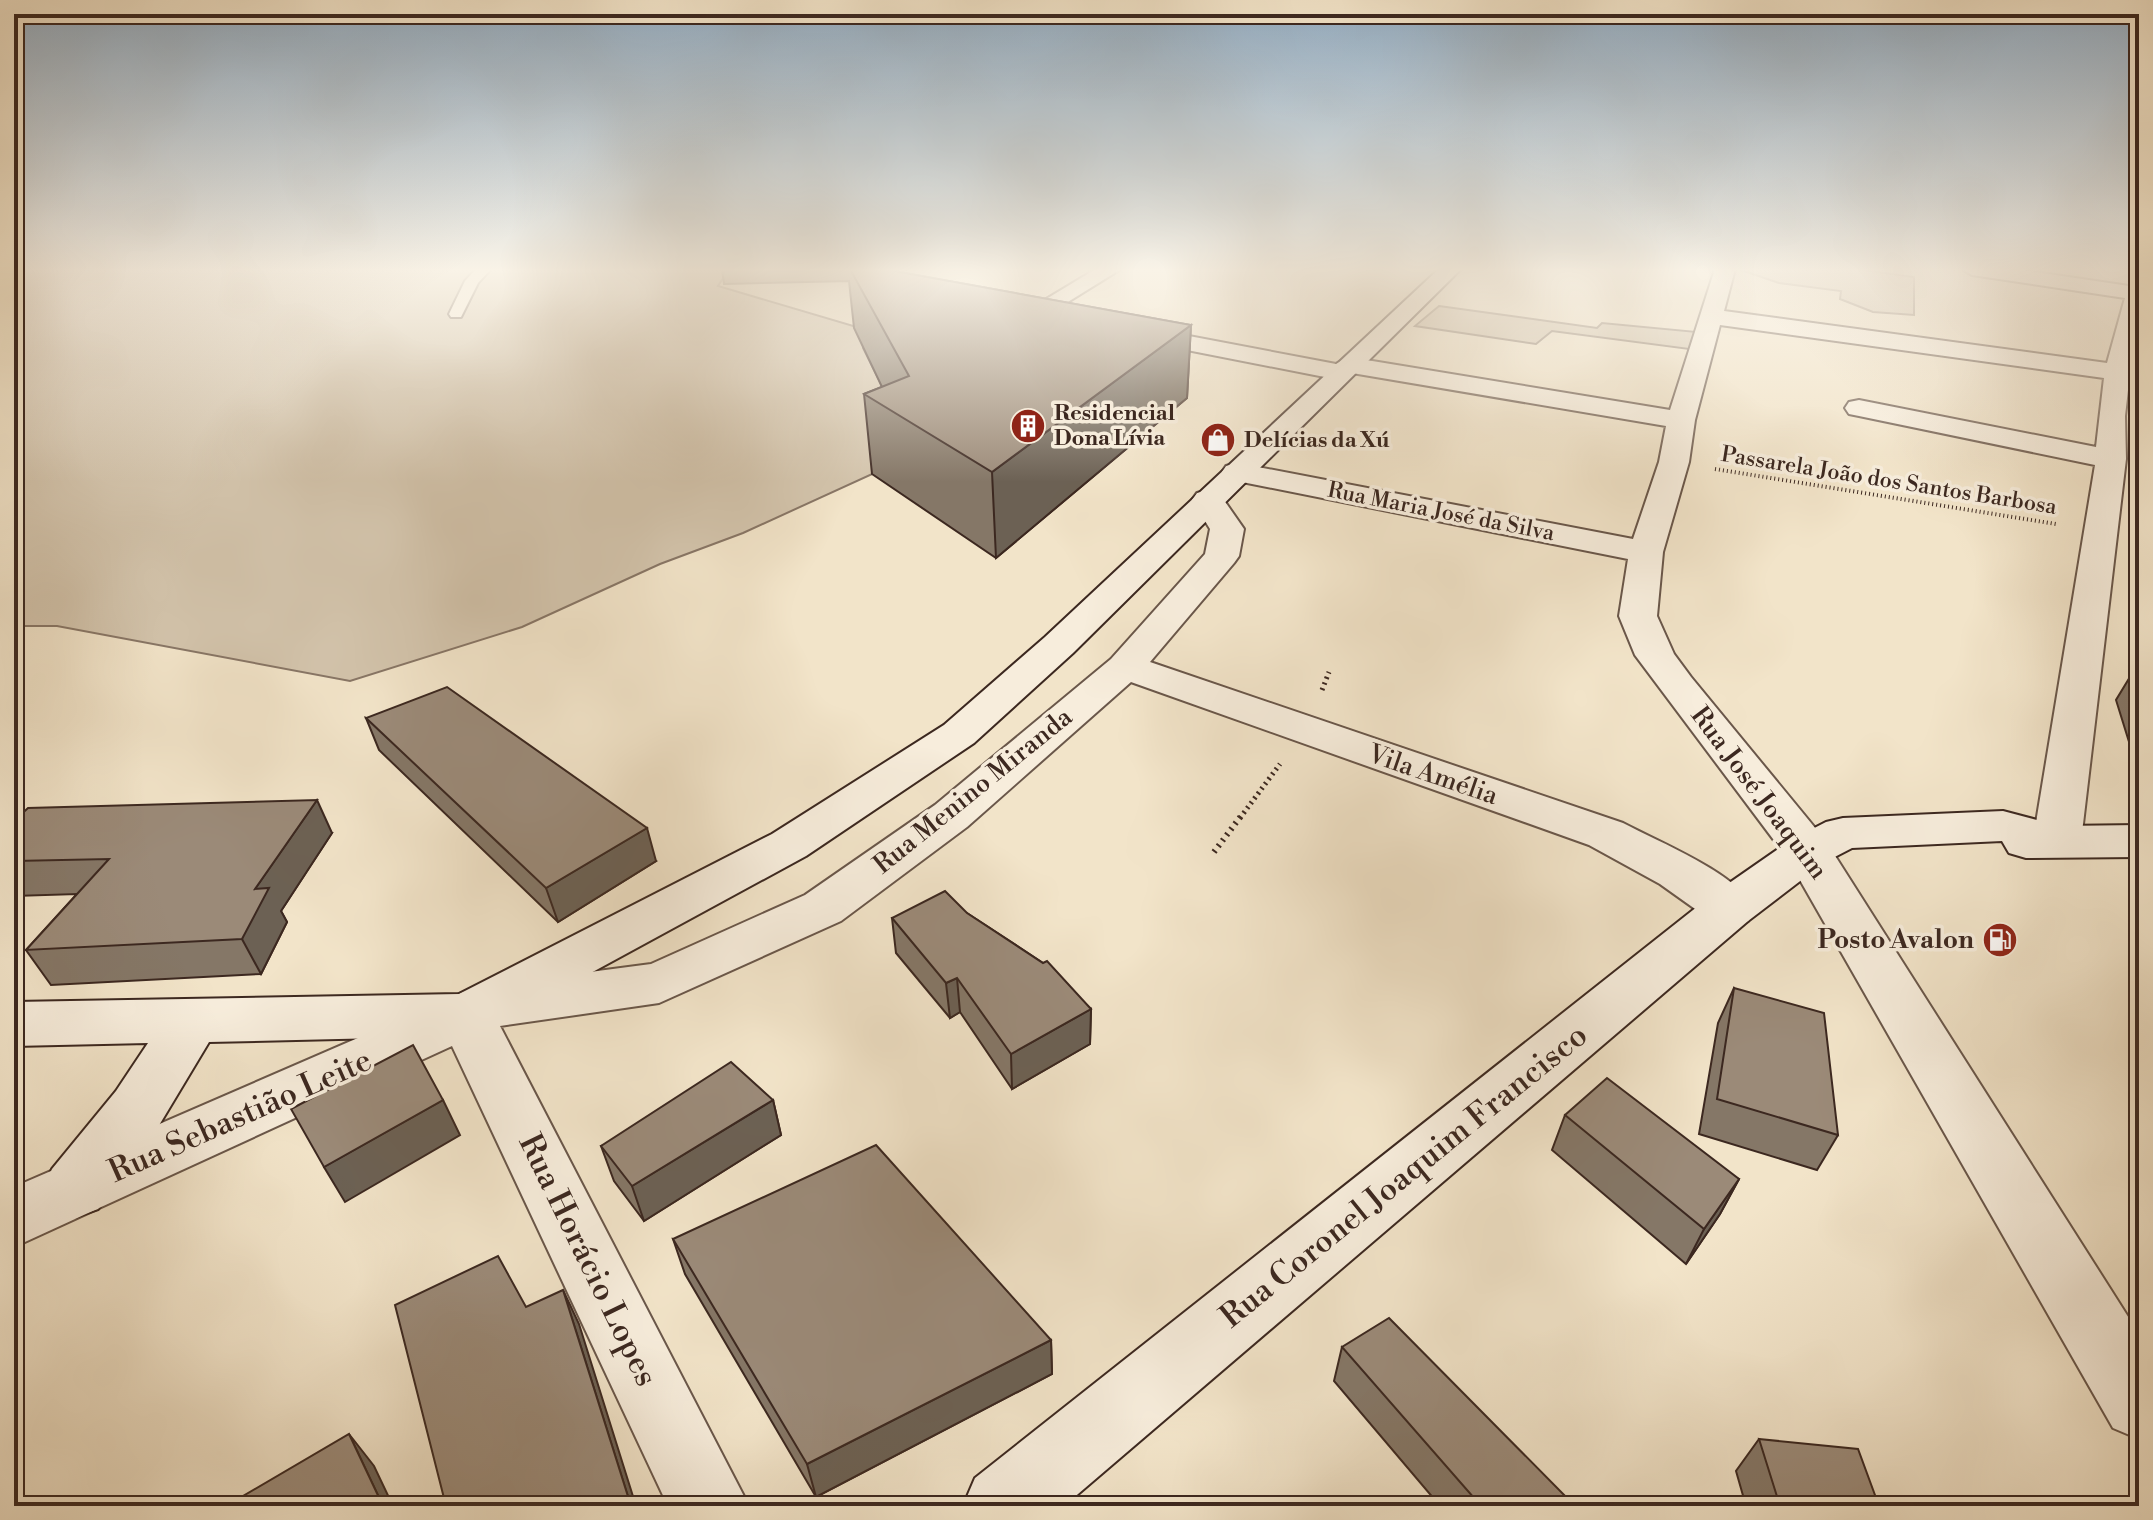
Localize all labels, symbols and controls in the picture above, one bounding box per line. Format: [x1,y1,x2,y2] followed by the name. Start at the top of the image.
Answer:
[1054,400,1175,452] place label: Residencial Dona Lívia
[1009,407,1047,445] building icon: Residencial Dona Lívia
[1199,421,1237,459] shop icon: Delícias da Xú
[1244,427,1390,454] place label: Delícias da Xú
[1719,441,2060,521] street label: Passarela João dos Santos Barbosa
[1325,477,1558,547] street label: Rua Maria José da Silva
[1684,700,1835,886] street label: Rua José Joaquim
[867,701,1079,881] street label: Rua Menino Miranda
[1363,738,1503,812] street label: Vila Amélia
[1981,921,2019,959] fuel station icon: Posto Avalon
[1817,924,1974,956] place label: Posto Avalon
[1212,1015,1596,1337] street label: Rua Coronel Joaquim Francisco
[102,1040,378,1192] street label: Rua Sebastião Leite
[510,1127,666,1393] street label: Rua Horácio Lopes

